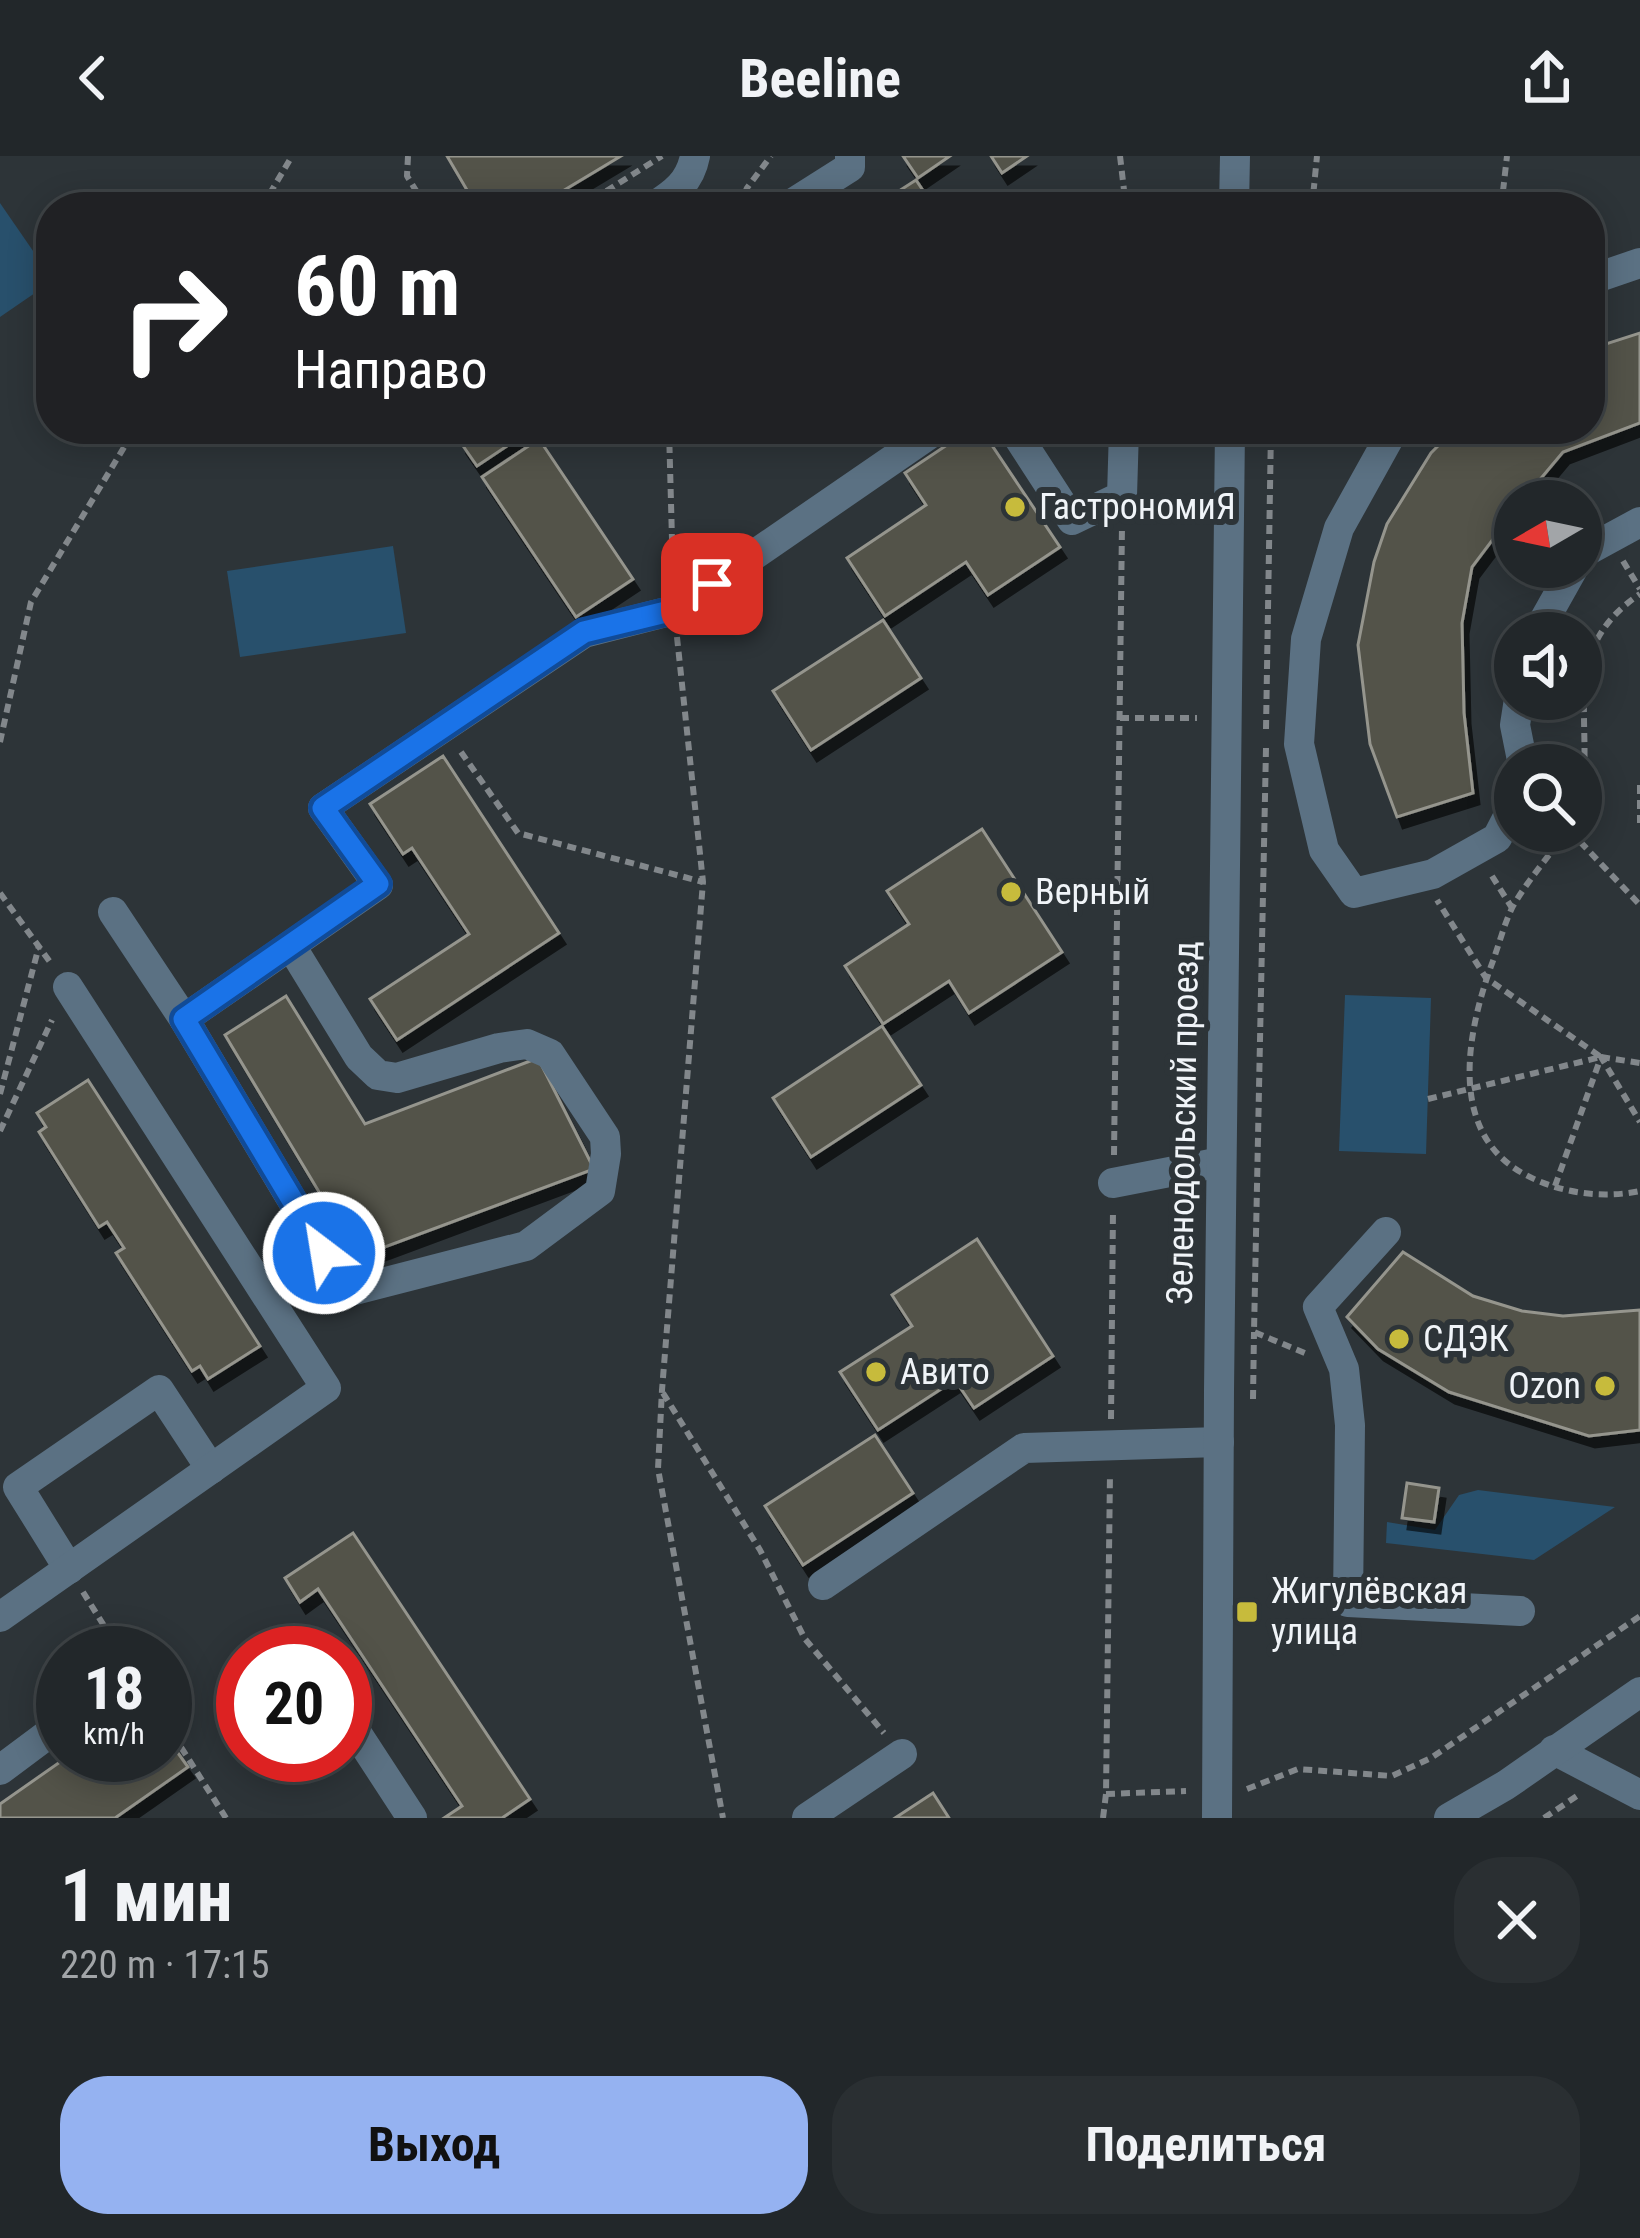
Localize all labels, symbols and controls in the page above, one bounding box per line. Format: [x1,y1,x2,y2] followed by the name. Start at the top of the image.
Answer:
[60,45,126,111] icon: back
[1514,45,1580,111] icon: share
[739,47,901,110] text: Beeline
[294,237,461,336] text: 60 m
[96,240,252,396] icon: right
[294,338,488,401] text: Направо
[1494,480,1602,588] north arrow
[1494,480,1602,852] map controls
[1039,486,1236,528] place label: ГастрономиЯ
[1002,494,1028,520] marker: ГастрономиЯ
[661,533,763,635] pin
[679,551,745,617] icon: arrive
[1494,612,1602,720] button: sound
[1494,744,1602,852] button: search
[1035,871,1150,913] place label: Верный
[998,879,1024,905] marker: Верный
[1159,941,1207,1305] street label: Зеленодольский проезд
[261,1190,387,1316] position arrow
[1423,1318,1509,1360] place label: СДЭК
[1386,1326,1412,1352] marker: СДЭК
[900,1351,990,1393] place label: Авито
[863,1359,889,1385] marker: Авито
[1508,1365,1581,1407] place label: Ozon
[1592,1373,1618,1399] marker: Ozon
[1271,1570,1467,1653] place label: Жигулёвская улица
[1234,1599,1260,1625] marker: Жигулёвская улица
[216,1626,372,1782] speed limit sign: 20
[84,1653,144,1724] text: 18
[83,1716,145,1751] text: km/h
[60,1854,233,1939] text: 1 мин
[1454,1857,1580,1983] button: close
[60,1942,270,1988] text: 220 m · 17:15
[60,2076,808,2214] button: Выход
[832,2076,1580,2214] button: Поделиться

